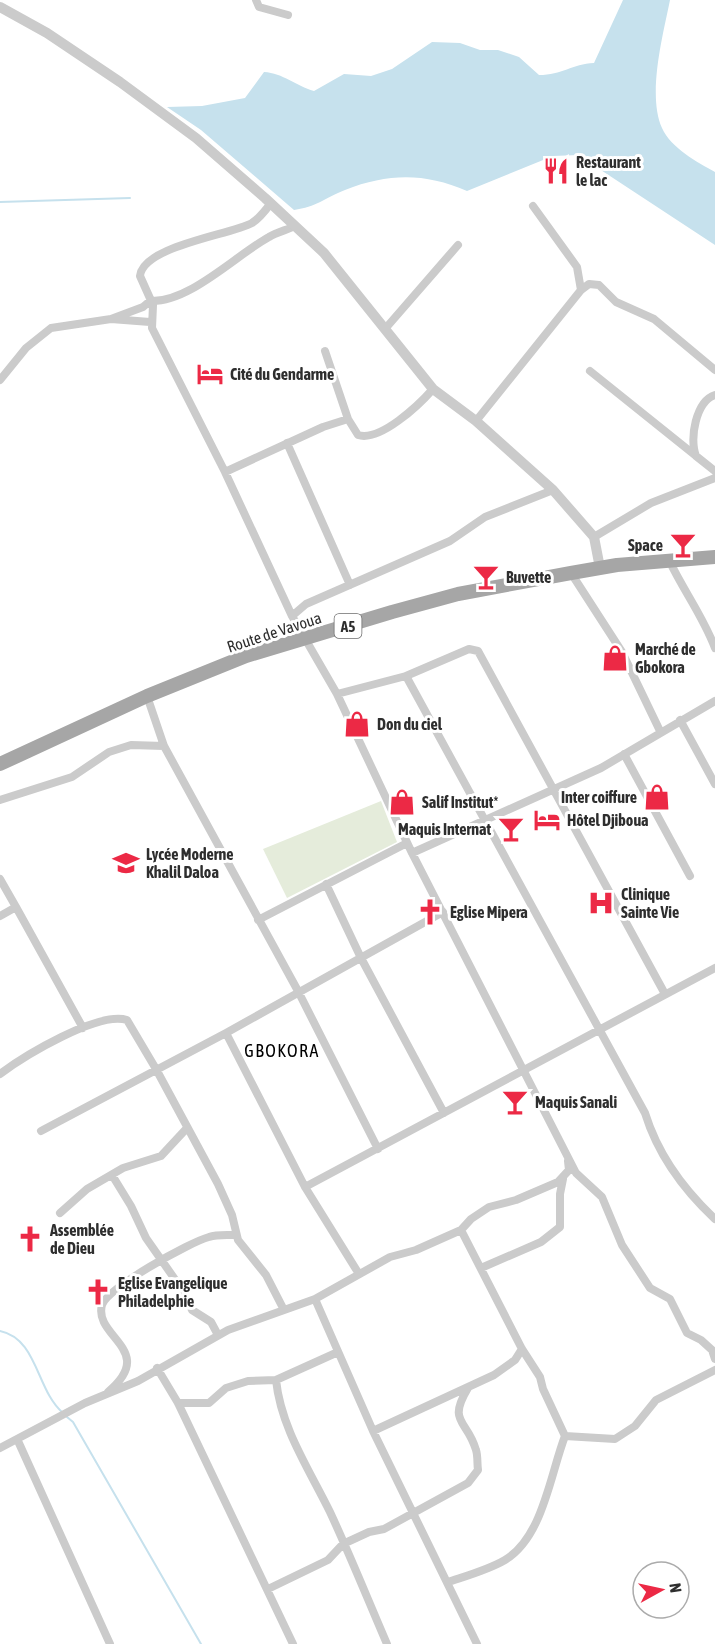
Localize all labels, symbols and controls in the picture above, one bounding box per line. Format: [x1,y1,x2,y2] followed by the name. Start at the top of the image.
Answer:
[576,153,641,189] place label: Restaurant le lac
[541,156,571,186] restaurant icon: Restaurant le lac
[195,359,225,389] hotel icon: Cité du Gendarme
[230,365,334,383] place label: Cité du Gendarme
[668,530,698,560] bar icon: Space
[628,536,663,554] place label: Space
[471,562,501,592] bar icon: Buvette
[506,568,551,586] place label: Buvette
[225,608,323,656] street label: Route de Vavoua
[334,614,362,638] road number: A5
[635,640,696,676] place label: Marché de Gbokora
[600,643,630,673] shop icon: Marché de Gbokora
[342,709,372,739] shop icon: Don du ciel
[377,715,443,733] place label: Don du ciel
[642,782,672,812] shop icon: Inter coiffure
[387,787,417,817] shop icon: Salif Institut*
[561,788,637,806] place label: Inter coiffure
[422,793,498,811] place label: Salif Institut*
[532,805,562,835] hotel icon: Hôtel Djiboua
[567,811,649,829] place label: Hôtel Djiboua
[496,814,526,844] bar icon: Maquis Internat
[398,820,491,838] place label: Maquis Internat
[146,845,234,881] place label: Lycée Moderne Khalil Daloa
[111,848,141,878] school or university icon: Lycée Moderne Khalil Daloa
[621,885,679,921] place label: Clinique Sainte Vie
[586,888,616,918] hospital icon: Clinique Sainte Vie
[415,897,445,927] church icon: Eglise Mipera
[450,903,528,921] place label: Eglise Mipera
[244,1040,320,1061] district label: GBOKORA
[500,1087,530,1117] bar icon: Maquis Sanali
[535,1093,618,1111] place label: Maquis Sanali
[49,1221,114,1257] place label: Assemblée de Dieu
[15,1224,45,1254] church icon: Assemblée de Dieu
[118,1274,228,1310] place label: Eglise Evangelique Philadelphie
[83,1277,113,1307] church icon: Eglise Evangelique Philadelphie
[631,1560,691,1620] north arrow
[666,1582,685,1594] text: N

